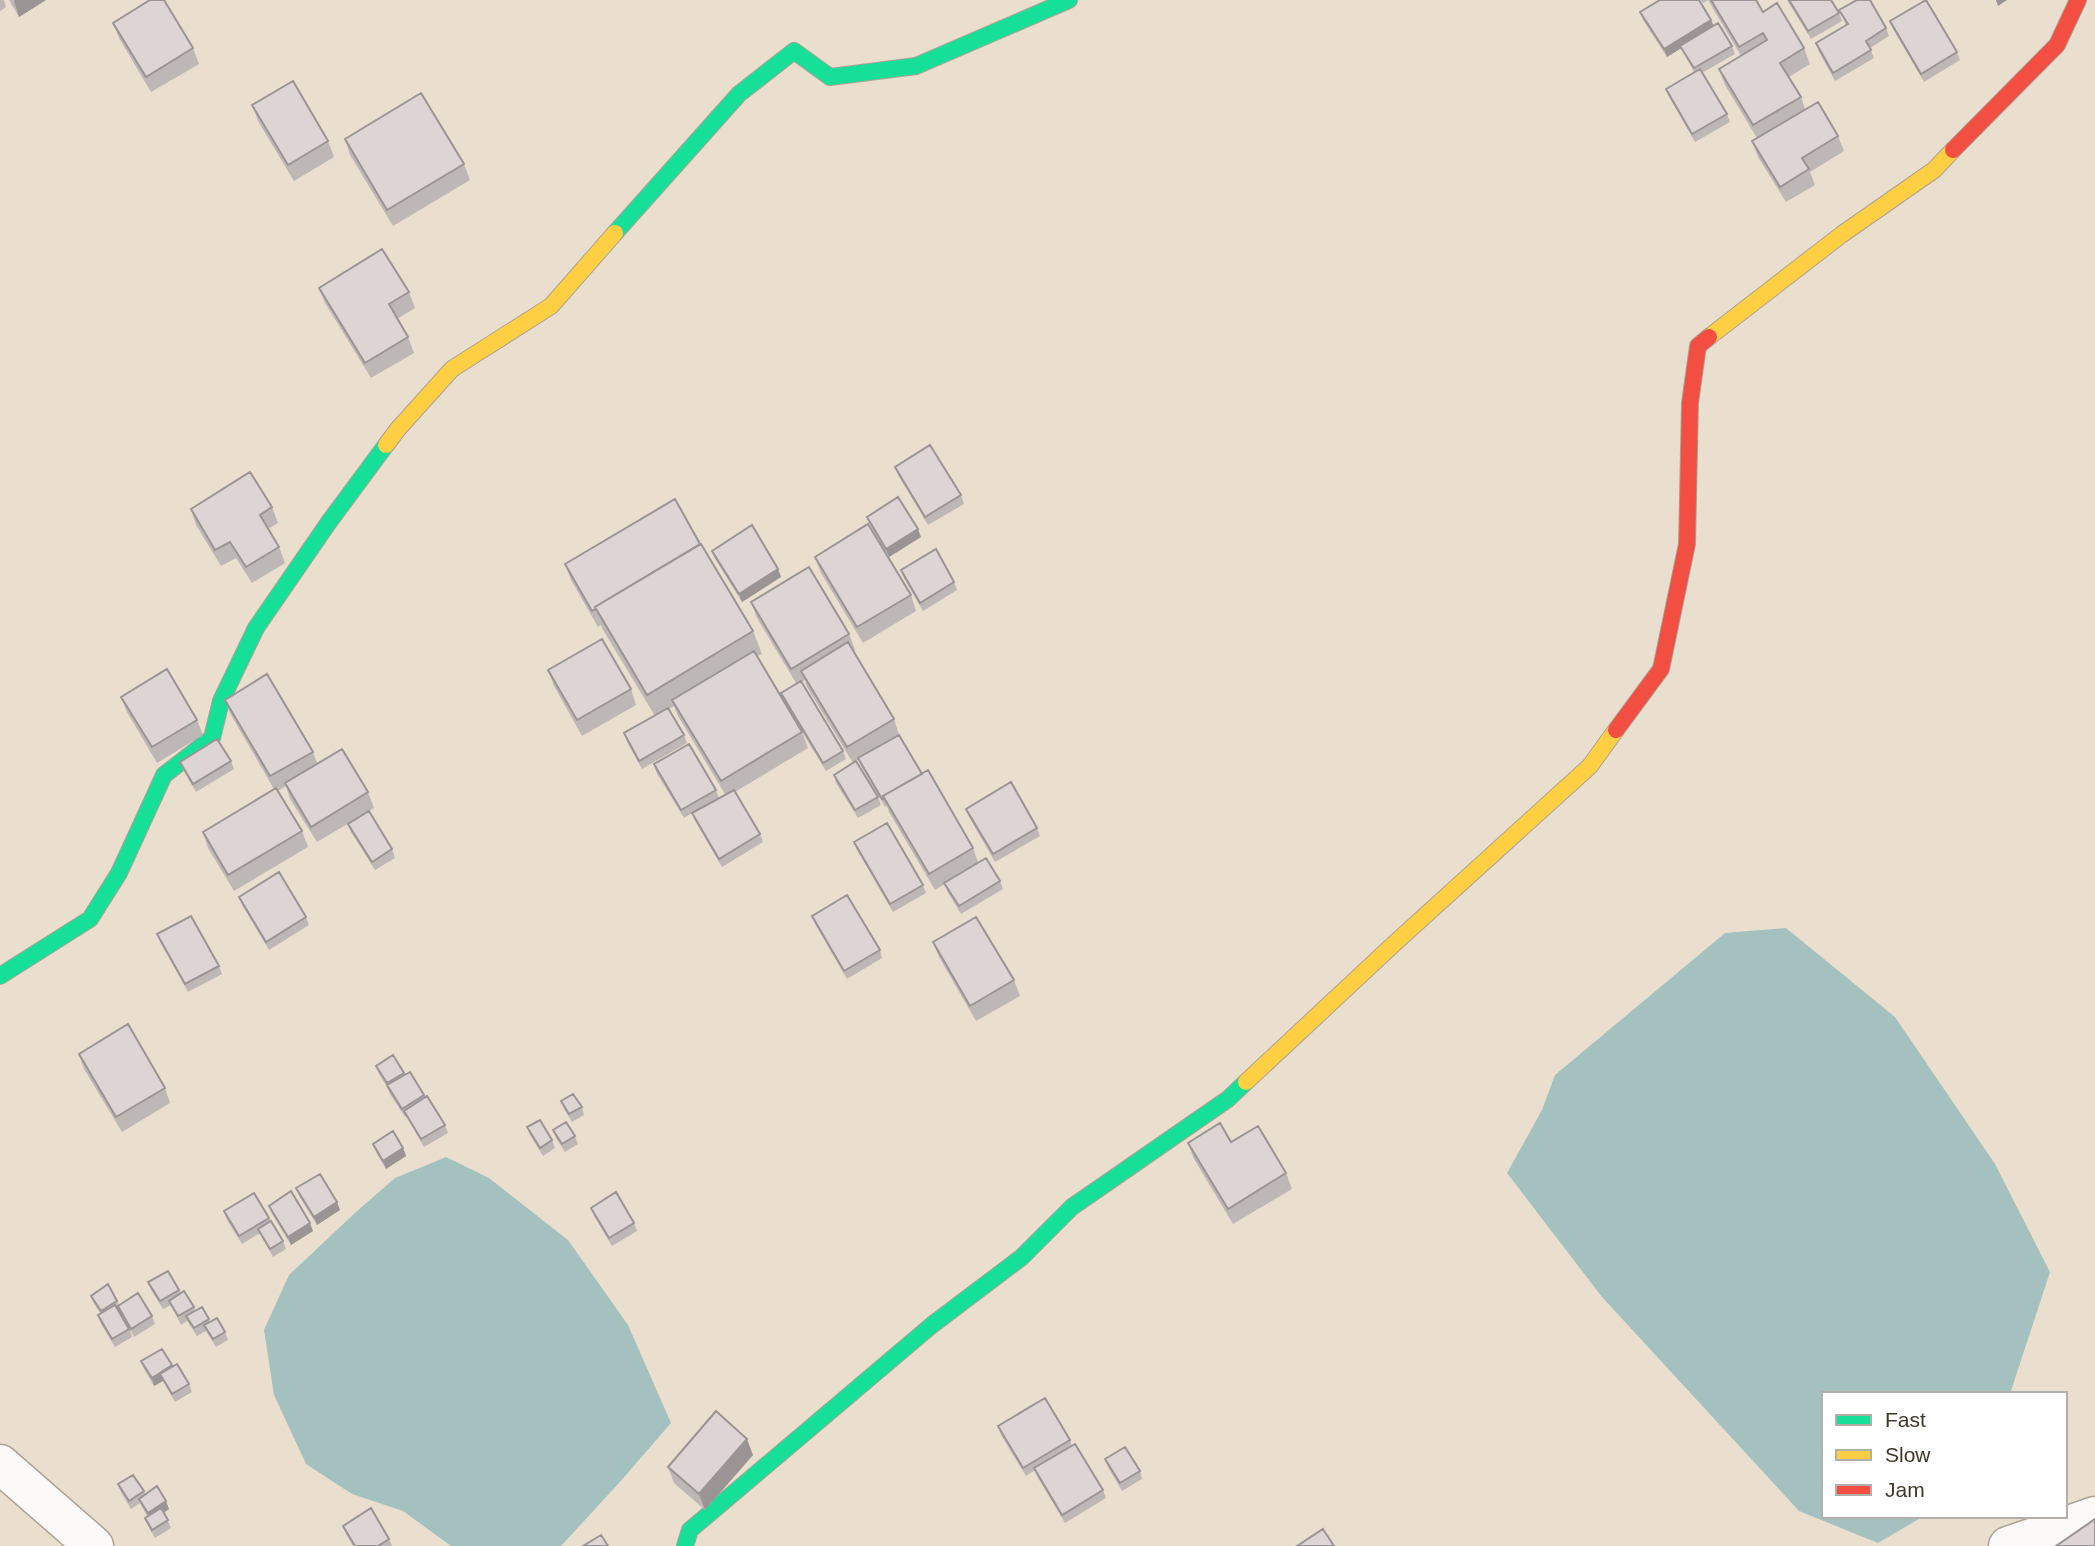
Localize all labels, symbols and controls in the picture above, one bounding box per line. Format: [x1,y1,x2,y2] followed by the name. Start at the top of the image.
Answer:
[1822,1392,2067,1518] legend
[1885,1408,1926,1431] text: Fast
[1885,1443,1931,1466] text: Slow
[1885,1478,1925,1501] text: Jam

